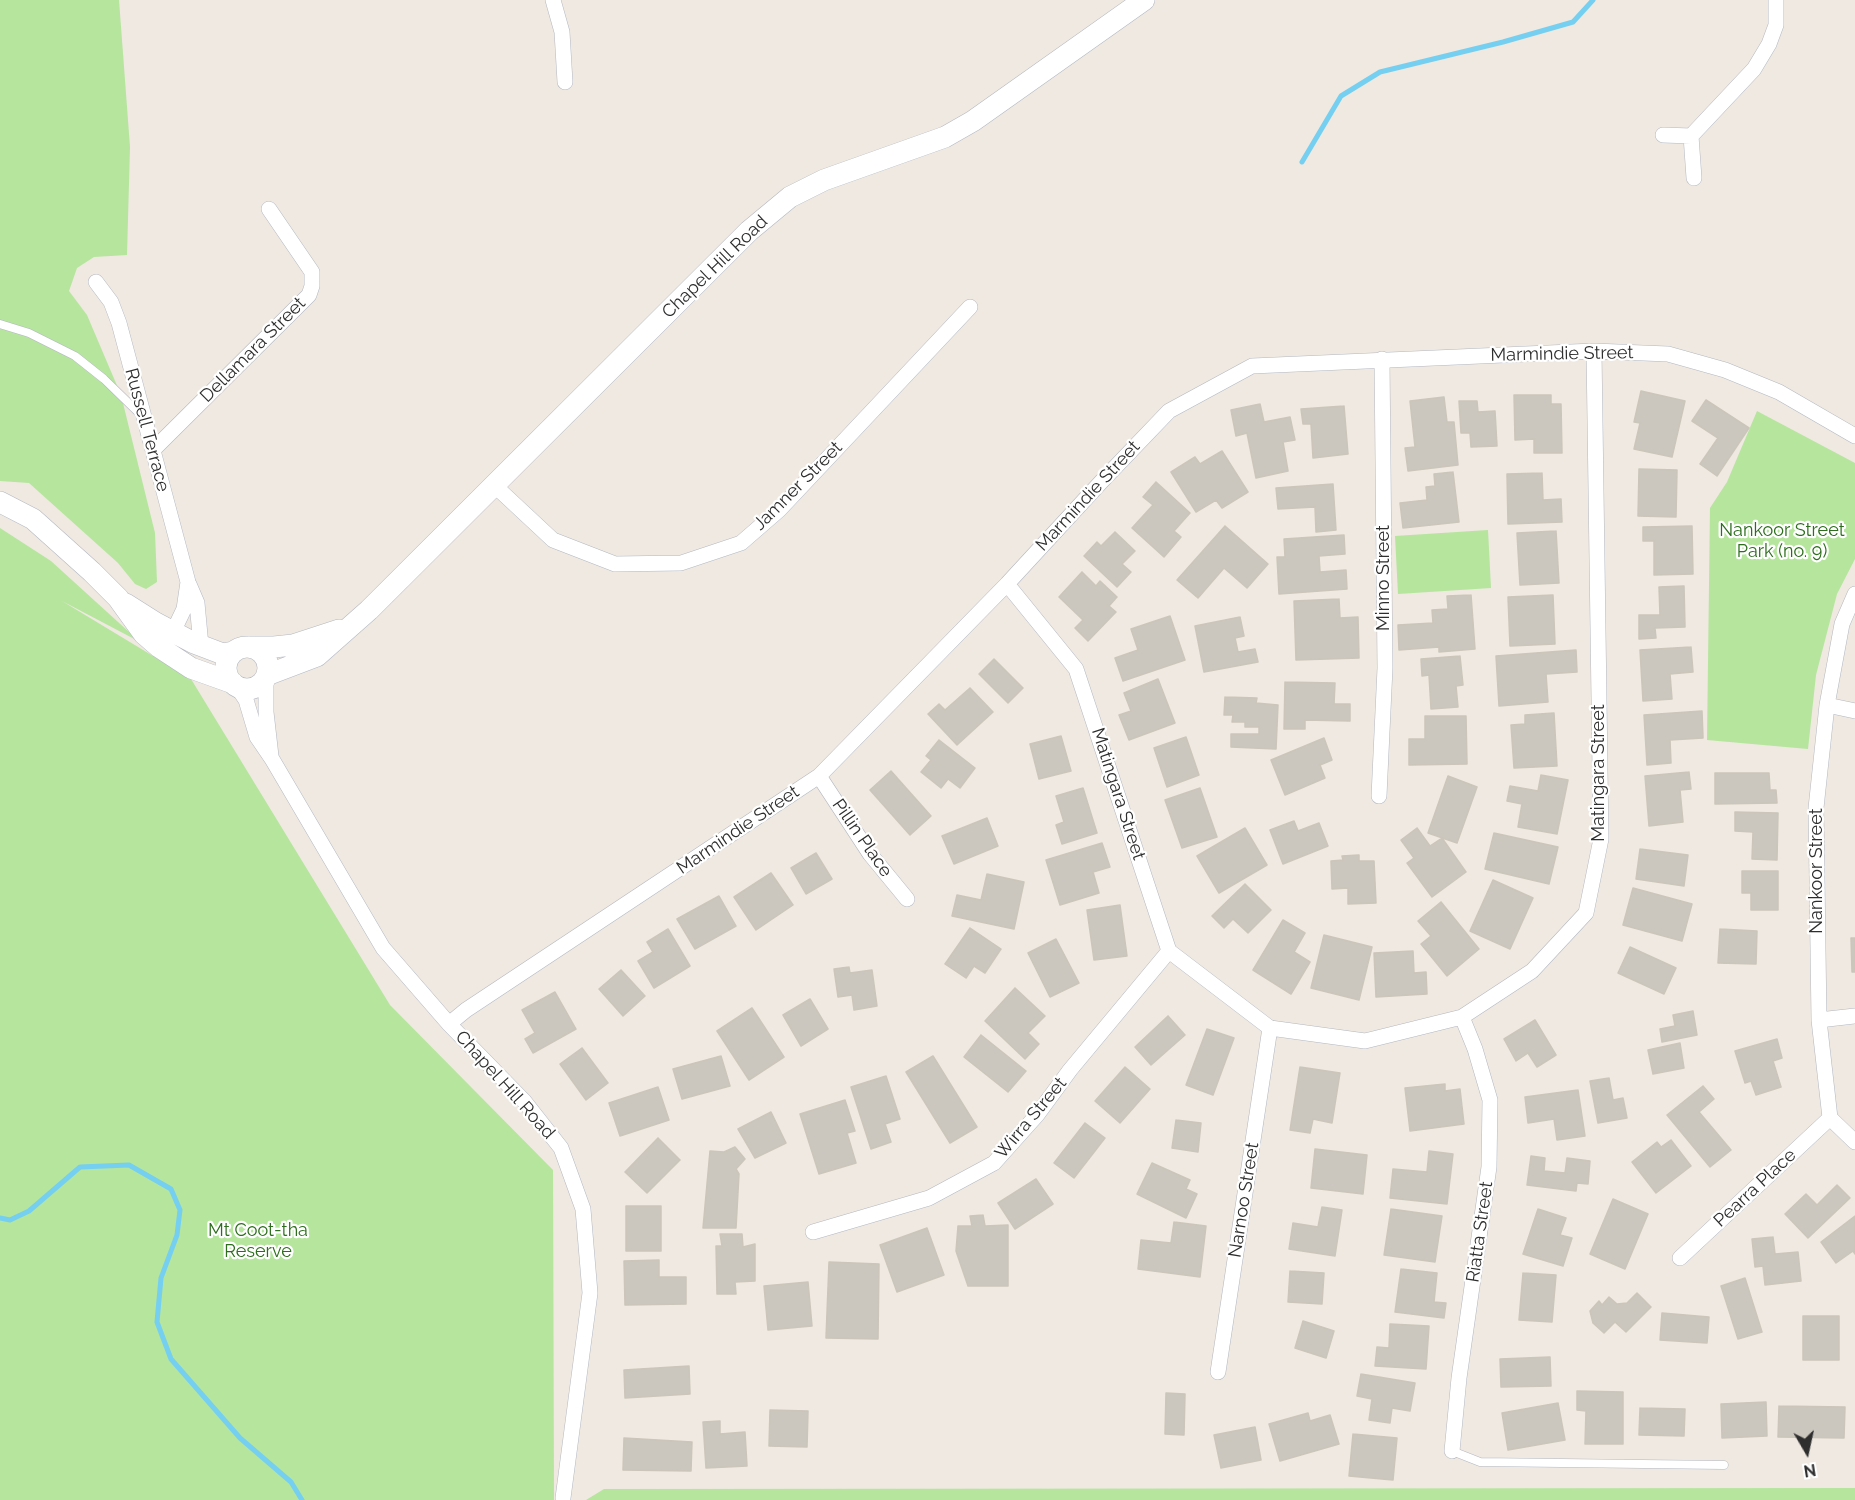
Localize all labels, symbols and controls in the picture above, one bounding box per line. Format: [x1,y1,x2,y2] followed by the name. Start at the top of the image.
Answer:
[658,211,772,323] street label: Chapel Hill Road
[196,293,310,407] street label: Dellamara Street
[1490,342,1634,366] street label: Marmindie Street
[120,366,174,494] street label: Russell Terrace
[1031,436,1145,556] street label: Marmindie Street
[749,437,847,535] street label: Jamner Street
[1719,520,1845,562] park label: Nankoor Street Park (no. 9)
[1373,525,1395,631] street label: Minno Street
[1588,704,1610,842] street label: Matingara Street
[1086,725,1150,863] street label: Matingara Street
[673,781,803,879] street label: Marmindie Street
[827,795,897,881] street label: Pillin Place
[1806,808,1828,934] street label: Nankoor Street
[451,1026,559,1144] street label: Chapel Hill Road
[991,1073,1071,1163] street label: Wirra Street
[1224,1141,1264,1259] street label: Narnoo Street
[1709,1144,1801,1232] street label: Pearra Place
[1462,1180,1498,1284] street label: Riatta Street
[208,1220,308,1262] park label: Mt Coot-tha Reserve
[1777,1422,1837,1482] north arrow
[1802,1460,1817,1481] text: N

